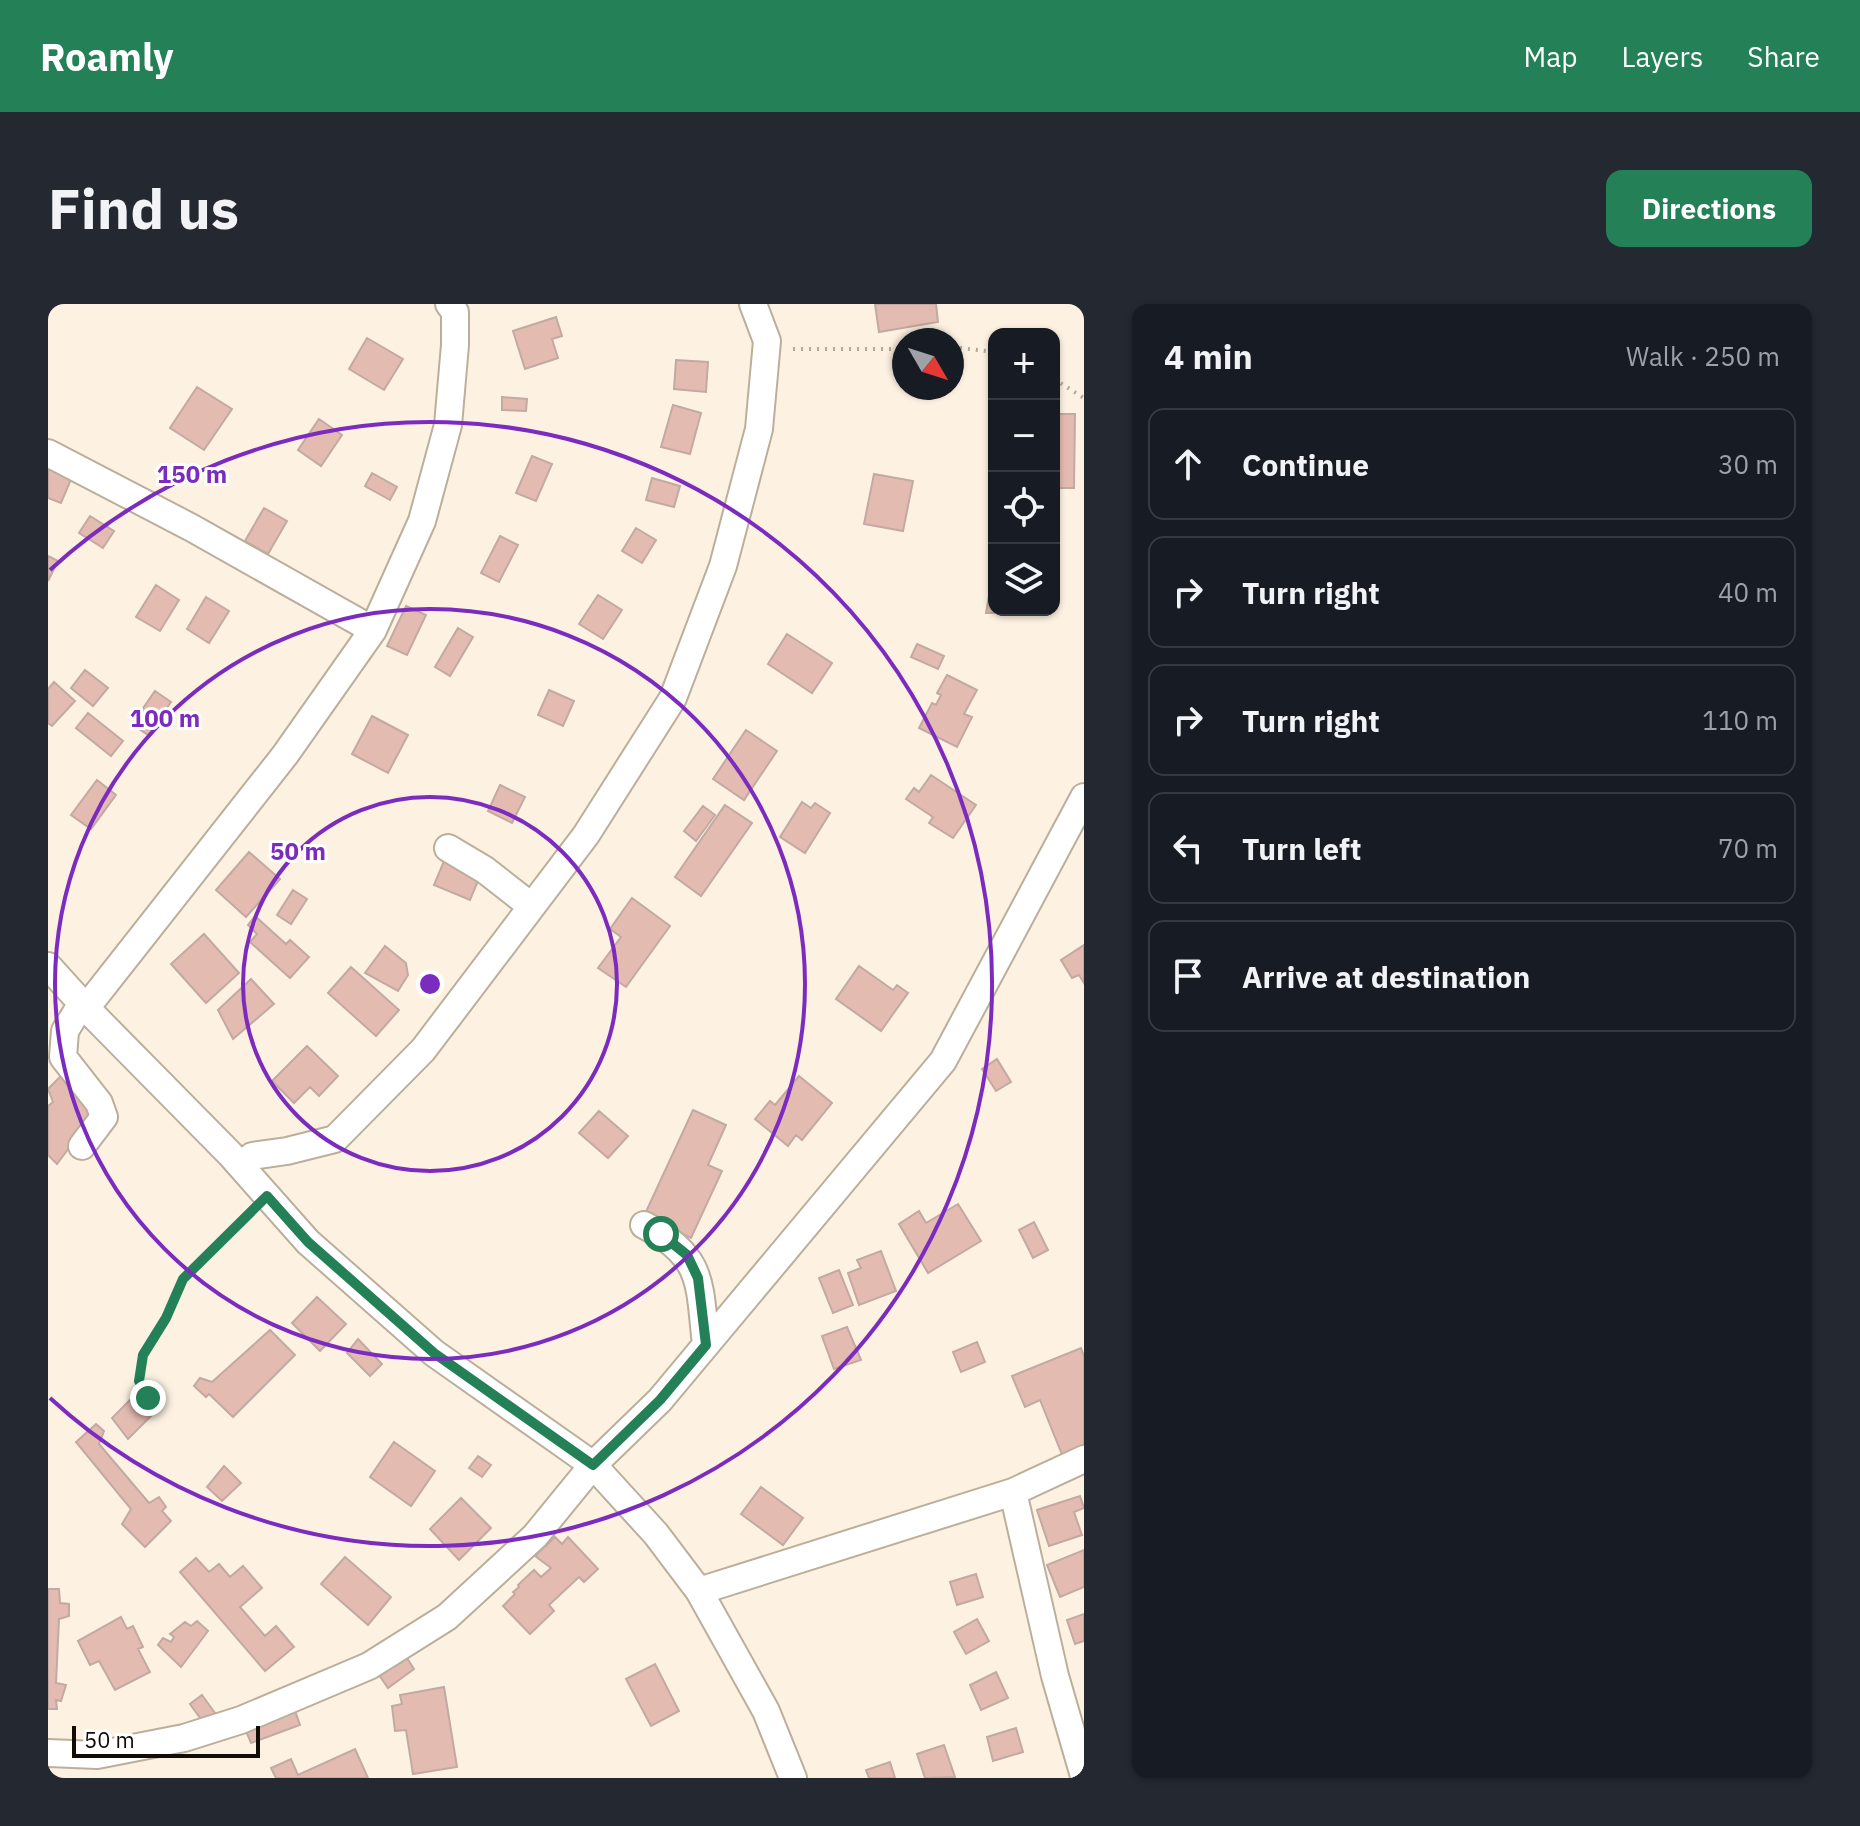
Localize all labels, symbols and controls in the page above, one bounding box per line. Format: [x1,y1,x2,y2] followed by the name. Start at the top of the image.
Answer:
[40,32,174,81] text: Roamly
[1523,38,1577,75] text: Map
[1621,38,1703,75] text: Layers
[1747,38,1820,75] text: Share
[1606,170,1812,247] button: Directions
[48,172,239,244] text: Find us
[892,328,964,400] north arrow
[988,328,1060,616] map controls
[988,328,1060,400] button: +
[1164,334,1253,378] text: 4 min
[1626,339,1780,373] text: Walk · 250 m
[988,400,1060,472] button: −
[1166,442,1210,486] icon: ahead
[1242,445,1369,484] text: Continue
[1718,447,1778,481] text: 30 m
[157,458,227,490] text: 150 m
[988,472,1060,544] button: locate
[988,544,1060,616] button: layers
[1166,570,1210,614] icon: right
[1242,573,1380,612] text: Turn right
[1718,575,1778,609] text: 40 m
[1166,698,1210,742] icon: right
[1242,701,1380,740] text: Turn right
[130,702,200,734] text: 100 m
[1702,703,1778,737] text: 110 m
[1166,826,1210,870] icon: left
[1242,829,1361,868] text: Turn left
[1718,831,1778,865] text: 70 m
[270,835,326,867] text: 50 m
[1166,954,1210,998] icon: arrive
[1242,957,1530,996] text: Arrive at destination
[416,970,444,998] centre of rings
[643,1216,679,1252] route start
[130,1380,166,1416] route end
[72,1722,260,1758] scale bar
[84,1725,135,1754] text: 50 m

